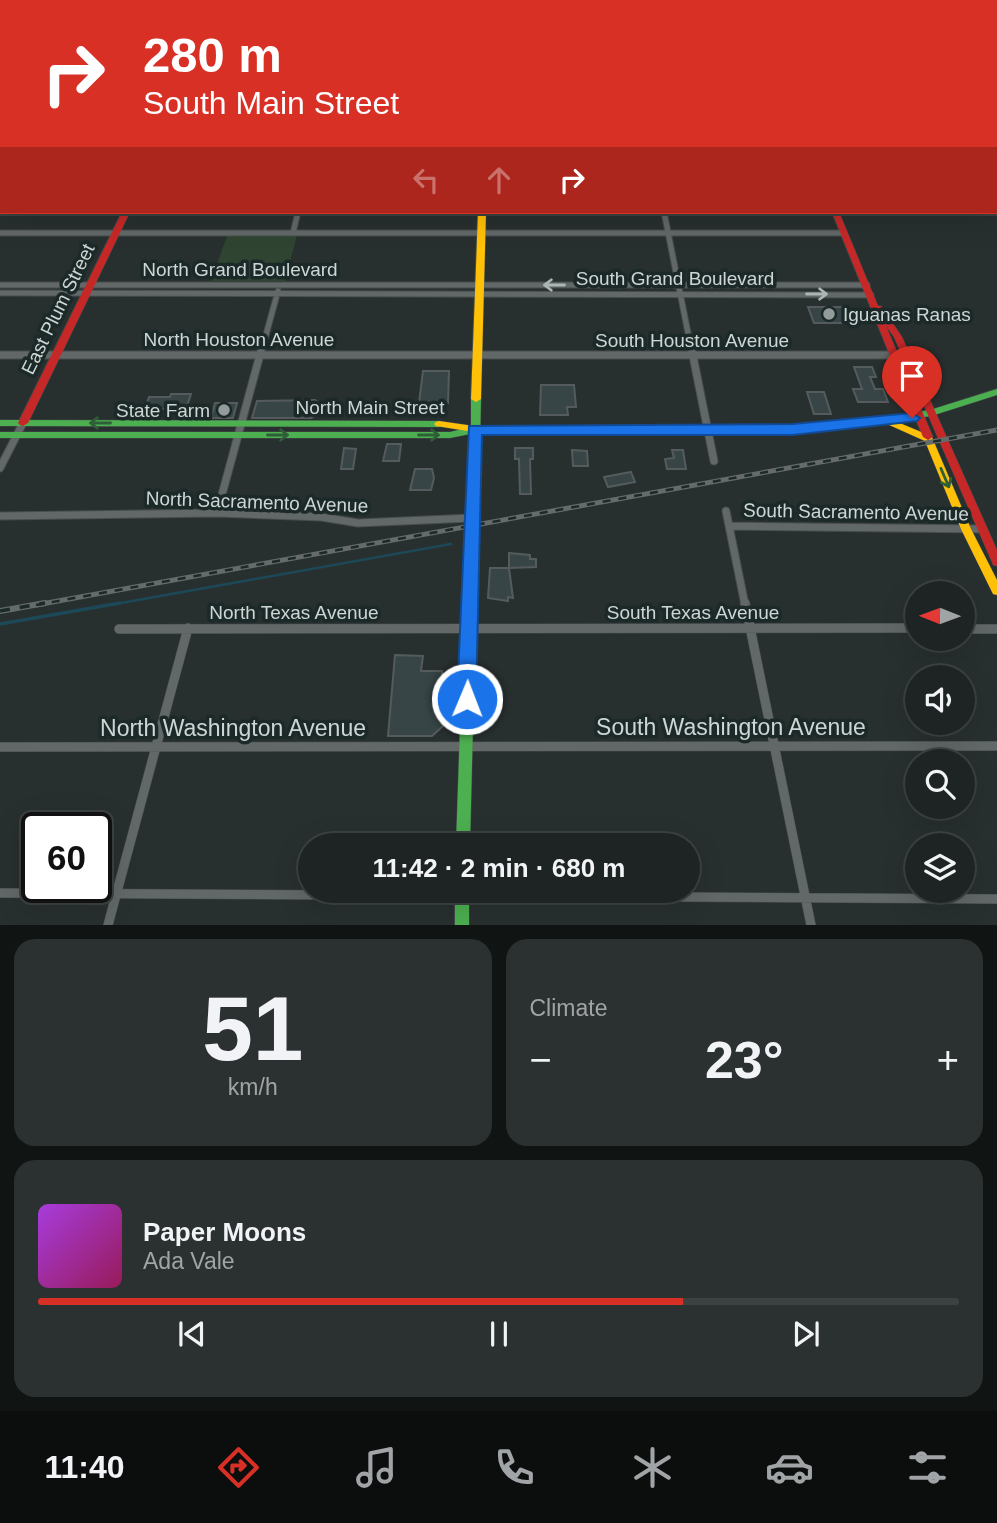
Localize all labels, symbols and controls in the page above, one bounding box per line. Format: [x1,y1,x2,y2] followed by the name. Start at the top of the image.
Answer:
[28,28,119,119] icon: right
[143,28,282,82] text: 280 m
[143,85,399,121] text: South Main Street
[407,161,445,199] icon: left
[480,161,518,199] icon: ahead
[553,161,591,199] icon: right
[17,240,99,378] street label: East Plum Street
[142,259,338,280] street label: North Grand Boulevard
[576,268,774,289] street label: South Grand Boulevard
[542,278,565,292] one-way arrow
[805,287,828,301] one-way arrow
[843,304,971,325] place label: Iguanas Ranas
[821,306,837,322] marker: Iguanas Ranas
[144,329,334,350] street label: North Houston Avenue
[595,330,789,351] street label: South Houston Avenue
[882,346,942,418] pin
[893,357,931,395] icon: arrive
[296,397,445,418] street label: North Main Street
[116,400,210,421] place label: State Farm
[216,402,232,418] marker: State Farm
[89,416,112,430] one-way arrow
[266,428,289,442] one-way arrow
[417,428,440,442] one-way arrow
[939,467,952,489] one-way arrow
[145,488,369,516] street label: North Sacramento Avenue
[743,500,969,524] street label: South Sacramento Avenue
[905,581,975,651] north arrow
[905,581,975,903] map controls
[209,602,379,623] street label: North Texas Avenue
[607,602,779,623] street label: South Texas Avenue
[430,662,504,736] position arrow
[905,665,975,735] button: sound
[596,714,866,740] street label: South Washington Avenue
[100,715,366,741] street label: North Washington Avenue
[905,749,975,819] button: search
[21,812,112,903] speed limit sign: 60
[905,833,975,903] button: layers
[373,853,625,883] text: 11:42 · 2 min · 680 m
[202,978,303,1079] text: 51
[530,995,607,1021] text: Climate
[705,1031,784,1089] text: 23°
[530,1039,552,1081] text: −
[937,1039,959,1081] text: +
[228,1074,278,1100] text: km/h
[143,1217,306,1247] text: Paper Moons
[143,1248,235,1274] text: Ada Vale
[173,1315,211,1353] icon: previous
[480,1315,518,1353] icon: pause
[787,1315,825,1353] icon: next
[214,1443,263,1492] icon: directions
[352,1443,401,1492] icon: music
[490,1443,539,1492] icon: phone
[628,1443,677,1492] icon: climate
[765,1443,814,1492] icon: car
[903,1443,952,1492] icon: filters
[44,1449,125,1485] text: 11:40

